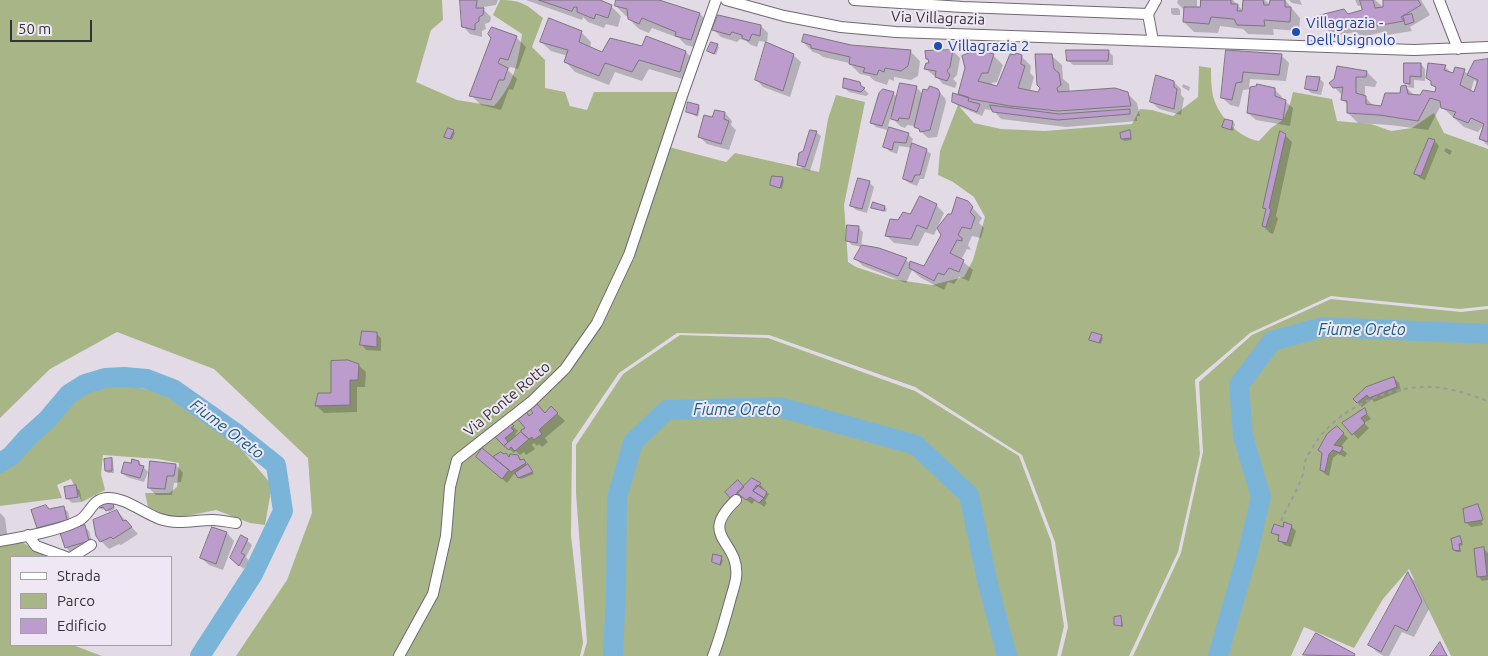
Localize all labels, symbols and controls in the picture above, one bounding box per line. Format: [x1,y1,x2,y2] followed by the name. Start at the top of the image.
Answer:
[891,7,985,29] street label: Via Villagrazia
[12,10,95,42] scale bar
[1306,14,1395,49] place label: Villagrazia - Dell'Usignolo
[18,20,51,37] text: 50 m
[1290,26,1302,38] marker: Villagrazia - Dell'Usignolo
[948,37,1029,55] place label: Villagrazia 2
[932,40,944,52] marker: Villagrazia 2
[1318,320,1406,340] water label: Fiume Oreto
[460,358,554,440] street label: Via Ponte Rotto
[186,395,268,463] water label: Fiume Oreto
[693,400,781,420] water label: Fiume Oreto
[10,556,172,646] legend
[57,567,101,584] text: Strada
[57,592,95,609] text: Parco
[57,617,106,634] text: Edificio

